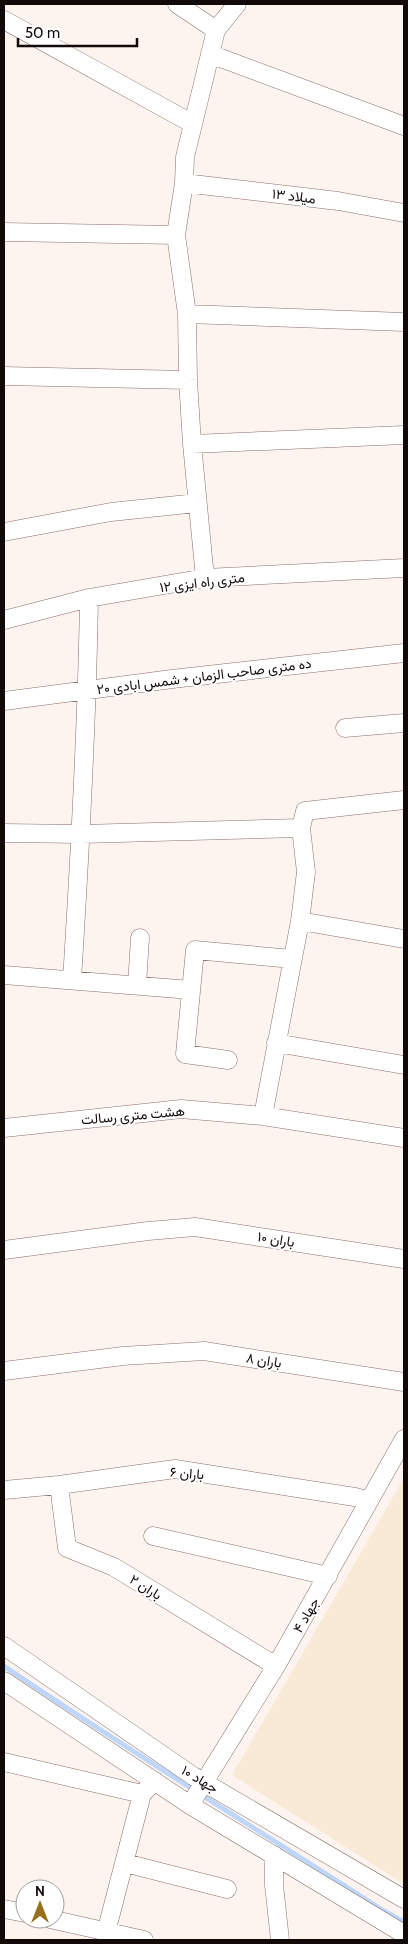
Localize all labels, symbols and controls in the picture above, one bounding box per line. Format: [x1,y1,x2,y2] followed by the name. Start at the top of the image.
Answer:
[18,15,136,47] scale bar
[25,24,60,42] text: 50 m
[271,184,317,208] street label: میلاد ۱۳
[158,568,246,596] street label: ۱۲ متری راه ایزی
[95,654,313,698] street label: ده متری صاحب الزمان + شمس ابادی ۲۰
[80,1101,186,1129] street label: هشت متری رسالت
[256,1227,296,1251] street label: باران ۱۰
[245,1348,283,1372] street label: باران ۸
[169,1463,205,1483] street label: باران ۶
[126,1570,166,1604] street label: باران ۲
[289,1594,323,1636] street label: جهاد ۴
[178,1761,222,1797] street label: جهاد ۱۰
[15,1879,65,1929] north arrow
[35,1882,45,1900] text: N

